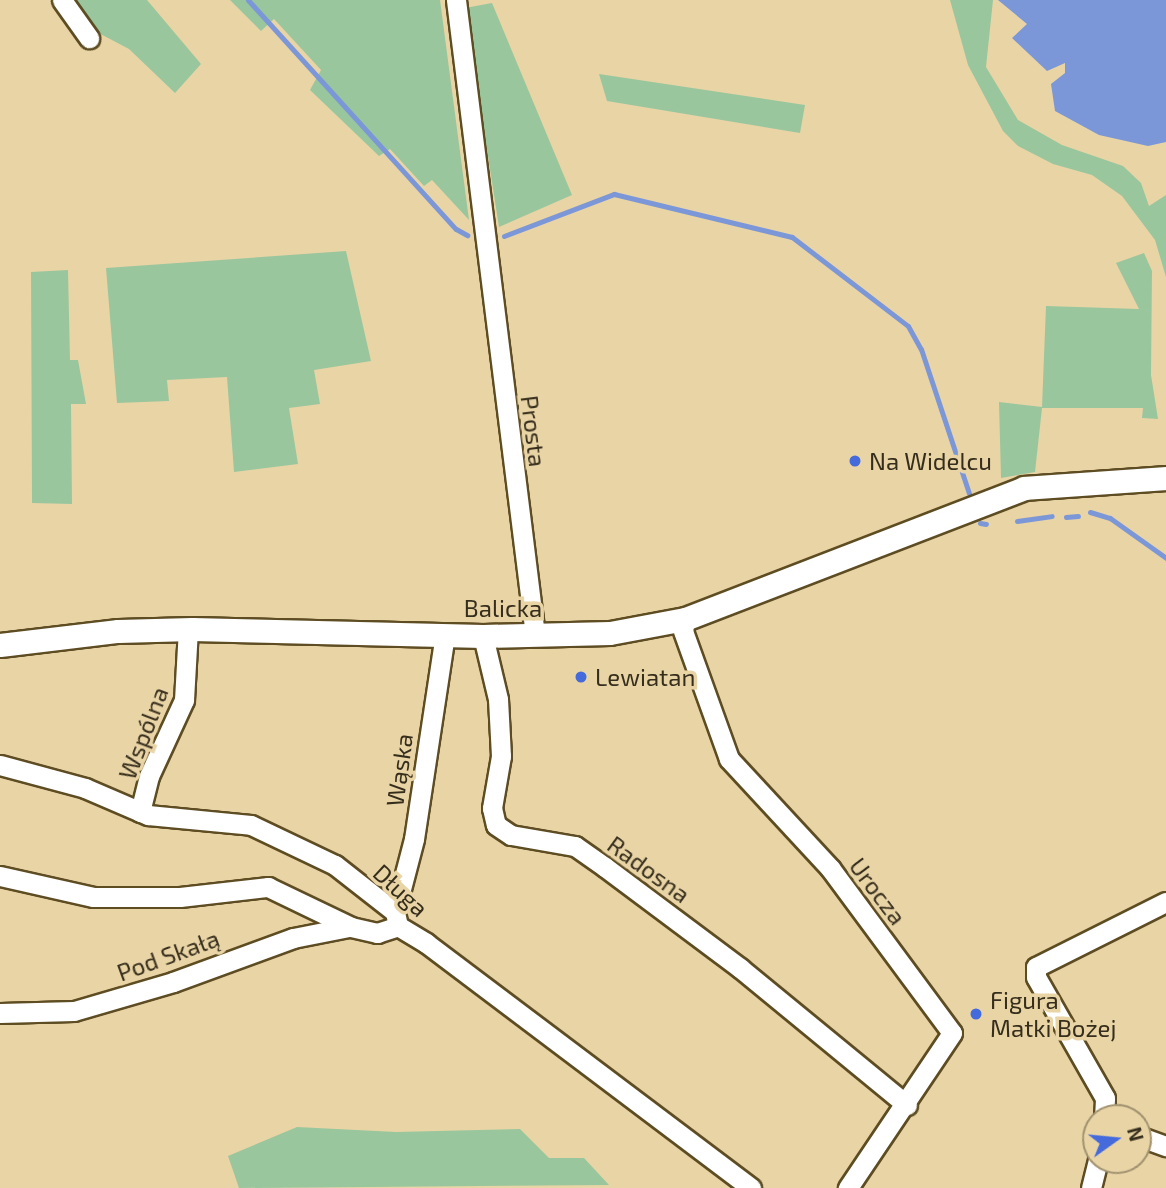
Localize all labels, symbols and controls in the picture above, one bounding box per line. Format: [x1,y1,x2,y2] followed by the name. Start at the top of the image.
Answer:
[515,394,553,468] street label: Prosta
[869,447,992,475] place label: Na Widelcu
[847,453,863,469] marker: Na Widelcu
[464,594,542,622] street label: Balicka
[595,663,695,691] place label: Lewiatan
[573,669,589,685] marker: Lewiatan
[112,683,174,783] street label: Wspólna
[380,732,418,808] street label: Wąska
[602,830,696,908] street label: Radosna
[844,852,912,930] street label: Urocza
[368,858,434,922] street label: Długa
[113,923,223,987] street label: Pod Skałą
[990,986,1116,1042] place label: Figura Matki Bożej
[968,1006,984,1022] marker: Figura Matki Bożej
[1082,1104,1152,1174] north arrow
[1123,1124,1149,1144] text: N

